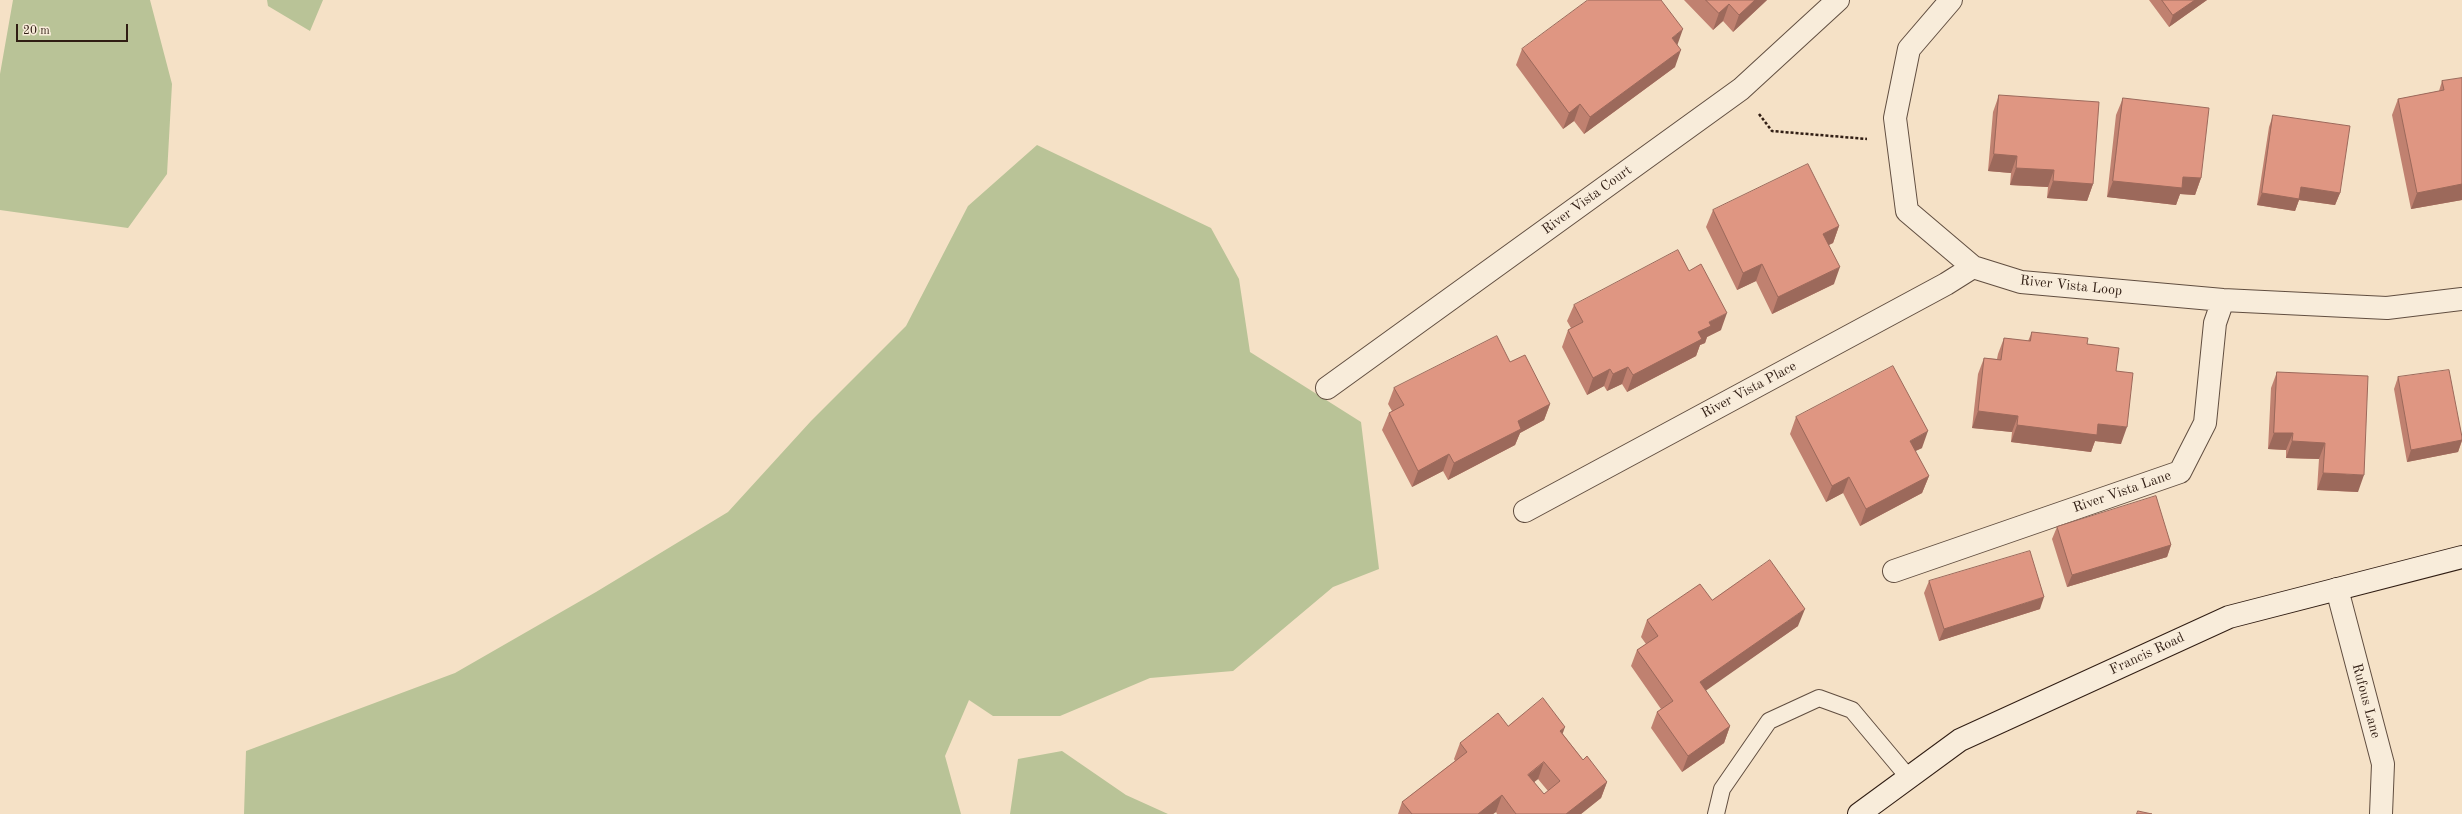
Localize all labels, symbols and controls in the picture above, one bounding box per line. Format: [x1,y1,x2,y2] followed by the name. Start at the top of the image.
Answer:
[18,16,130,42] scale bar
[23,25,50,37] text: 20 m
[1539,162,1635,238] street label: River Vista Court
[2019,272,2123,300] street label: River Vista Loop
[1699,358,1799,422] street label: River Vista Place
[2071,467,2173,517] street label: River Vista Lane
[2107,629,2187,679] street label: Francis Road
[2348,662,2384,740] street label: Rufous Lane

